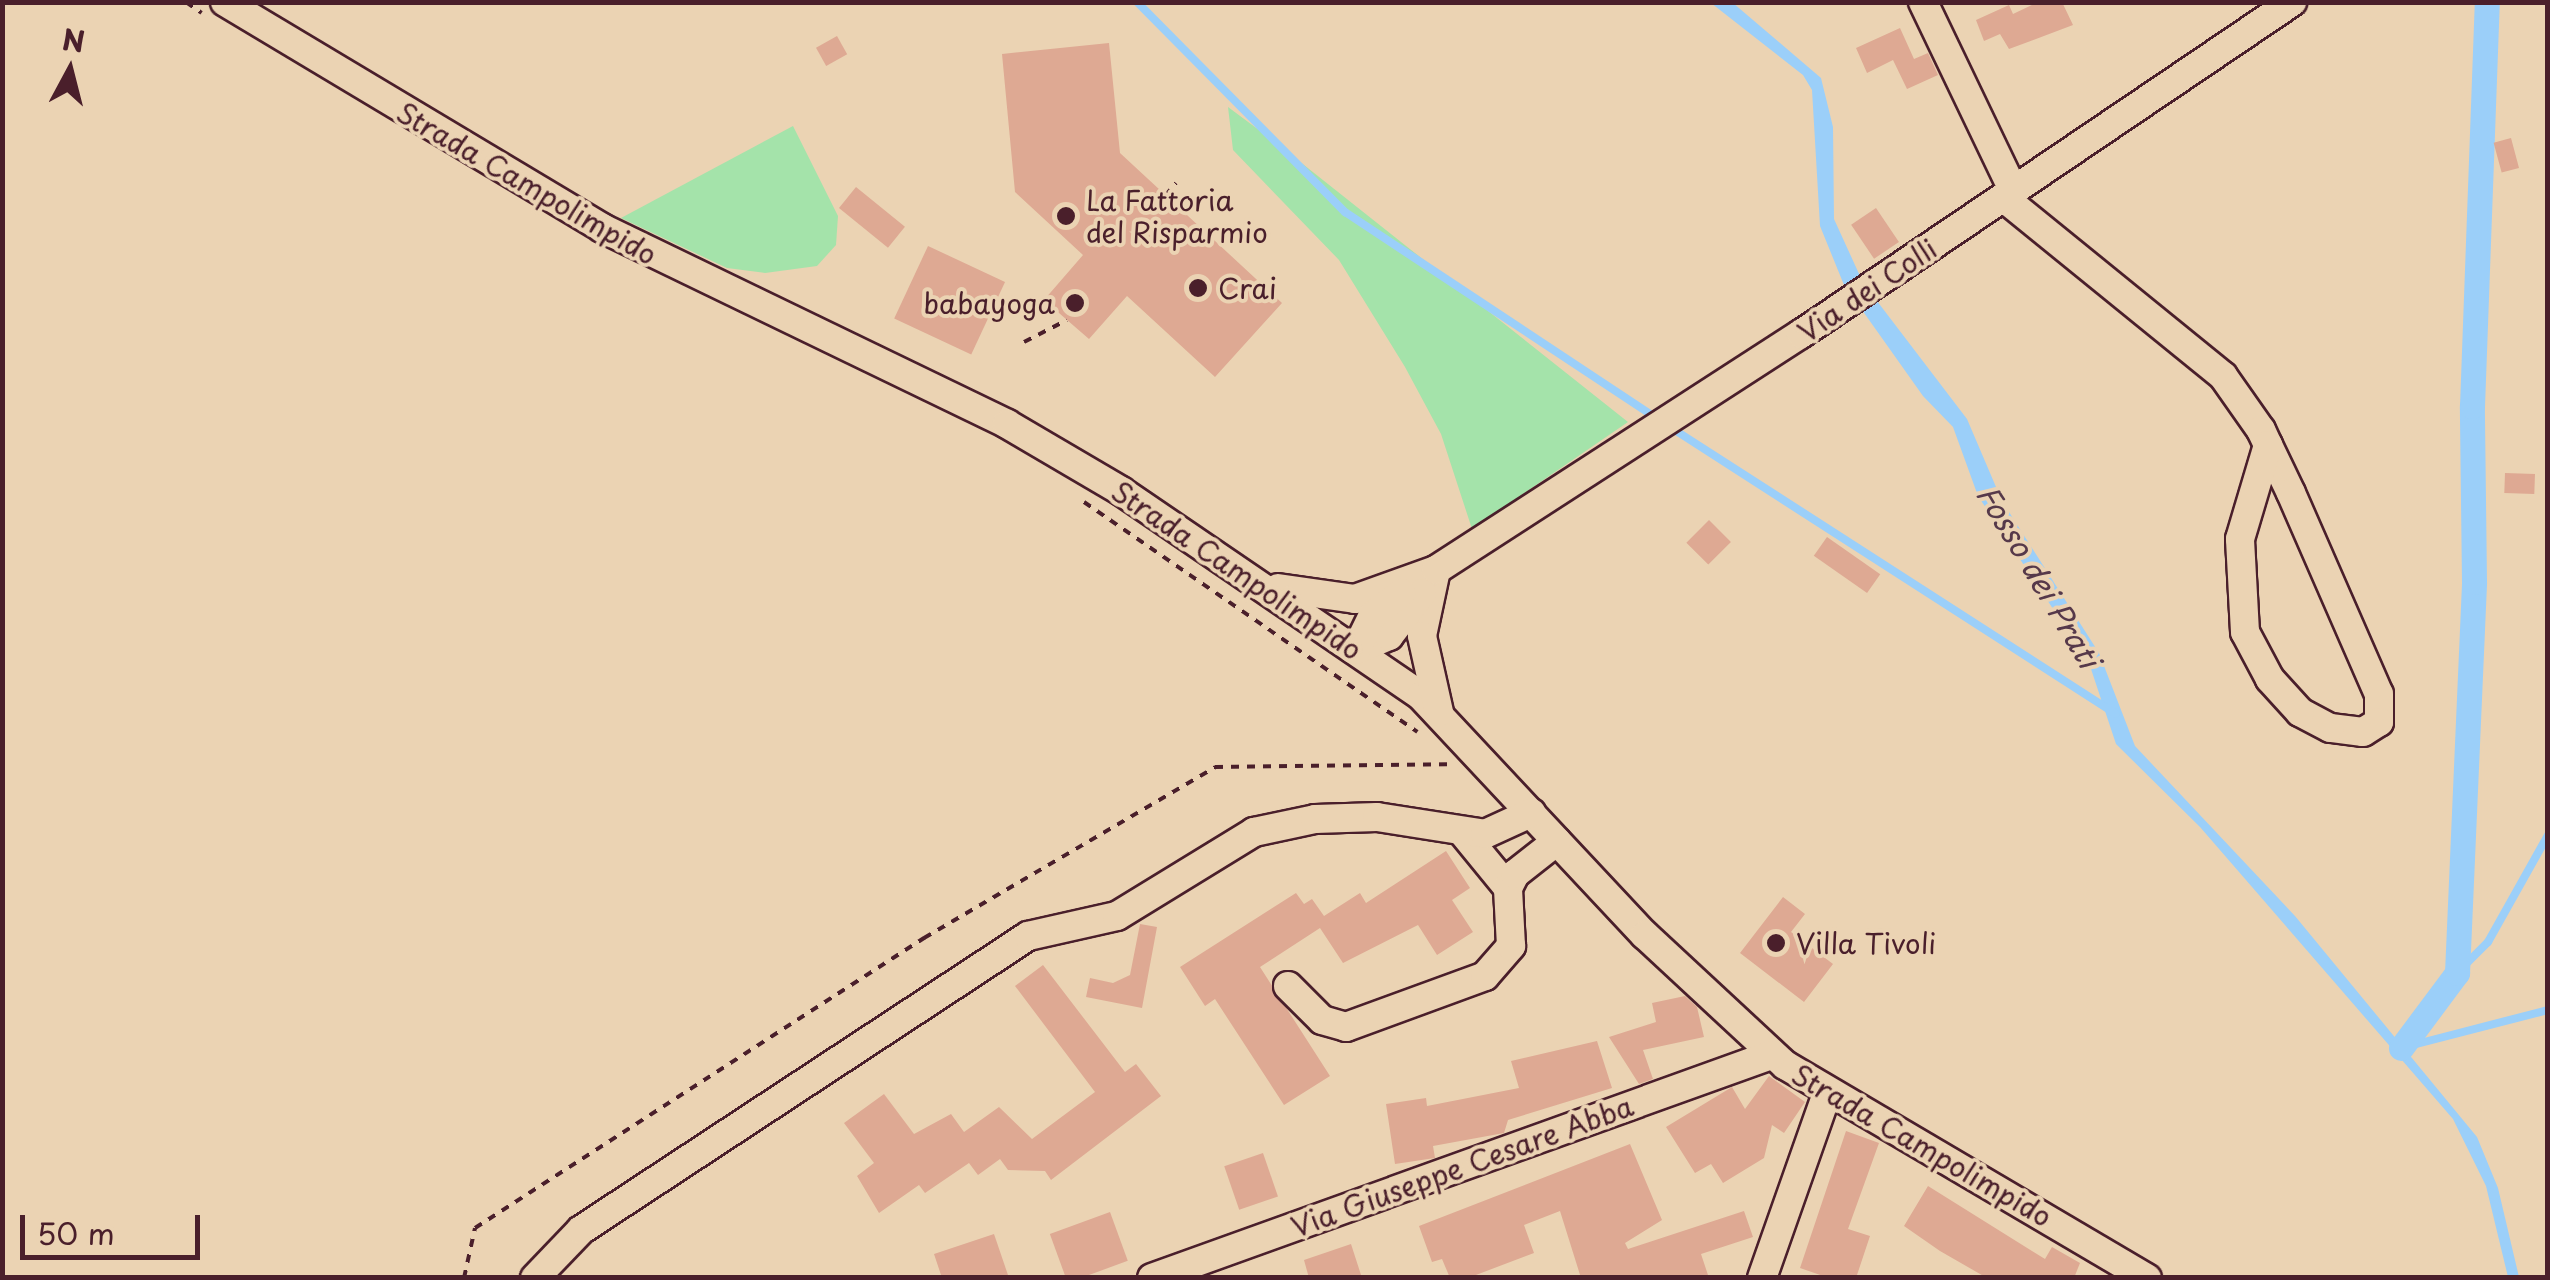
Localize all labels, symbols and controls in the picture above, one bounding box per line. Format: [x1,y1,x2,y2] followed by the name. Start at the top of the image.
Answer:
[60,17,87,62] text: N
[20,20,120,120] north arrow
[392,95,662,271] street label: Strada Campolimpido
[1086,183,1269,249] place label: La Fattoria del Risparmio
[1055,205,1077,227] marker: La Fattoria del Risparmio
[1791,231,1943,349] street label: Via dei Colli
[1218,271,1277,305] place label: Crai
[1187,277,1209,299] marker: Crai
[923,286,1055,320] place label: babayoga
[1064,292,1086,314] marker: babayoga
[1106,474,1368,666] street label: Strada Campolimpido
[1970,477,2108,675] water label: Fosso dei Prati
[1796,926,1937,960] place label: Villa Tivoli
[1765,932,1787,954] marker: Villa Tivoli
[1787,1057,2057,1233] street label: Strada Campolimpido
[1287,1089,1637,1243] street label: Via Giuseppe Cesare Abba
[25,1195,205,1257] scale bar
[37,1210,115,1255] text: 50 m

